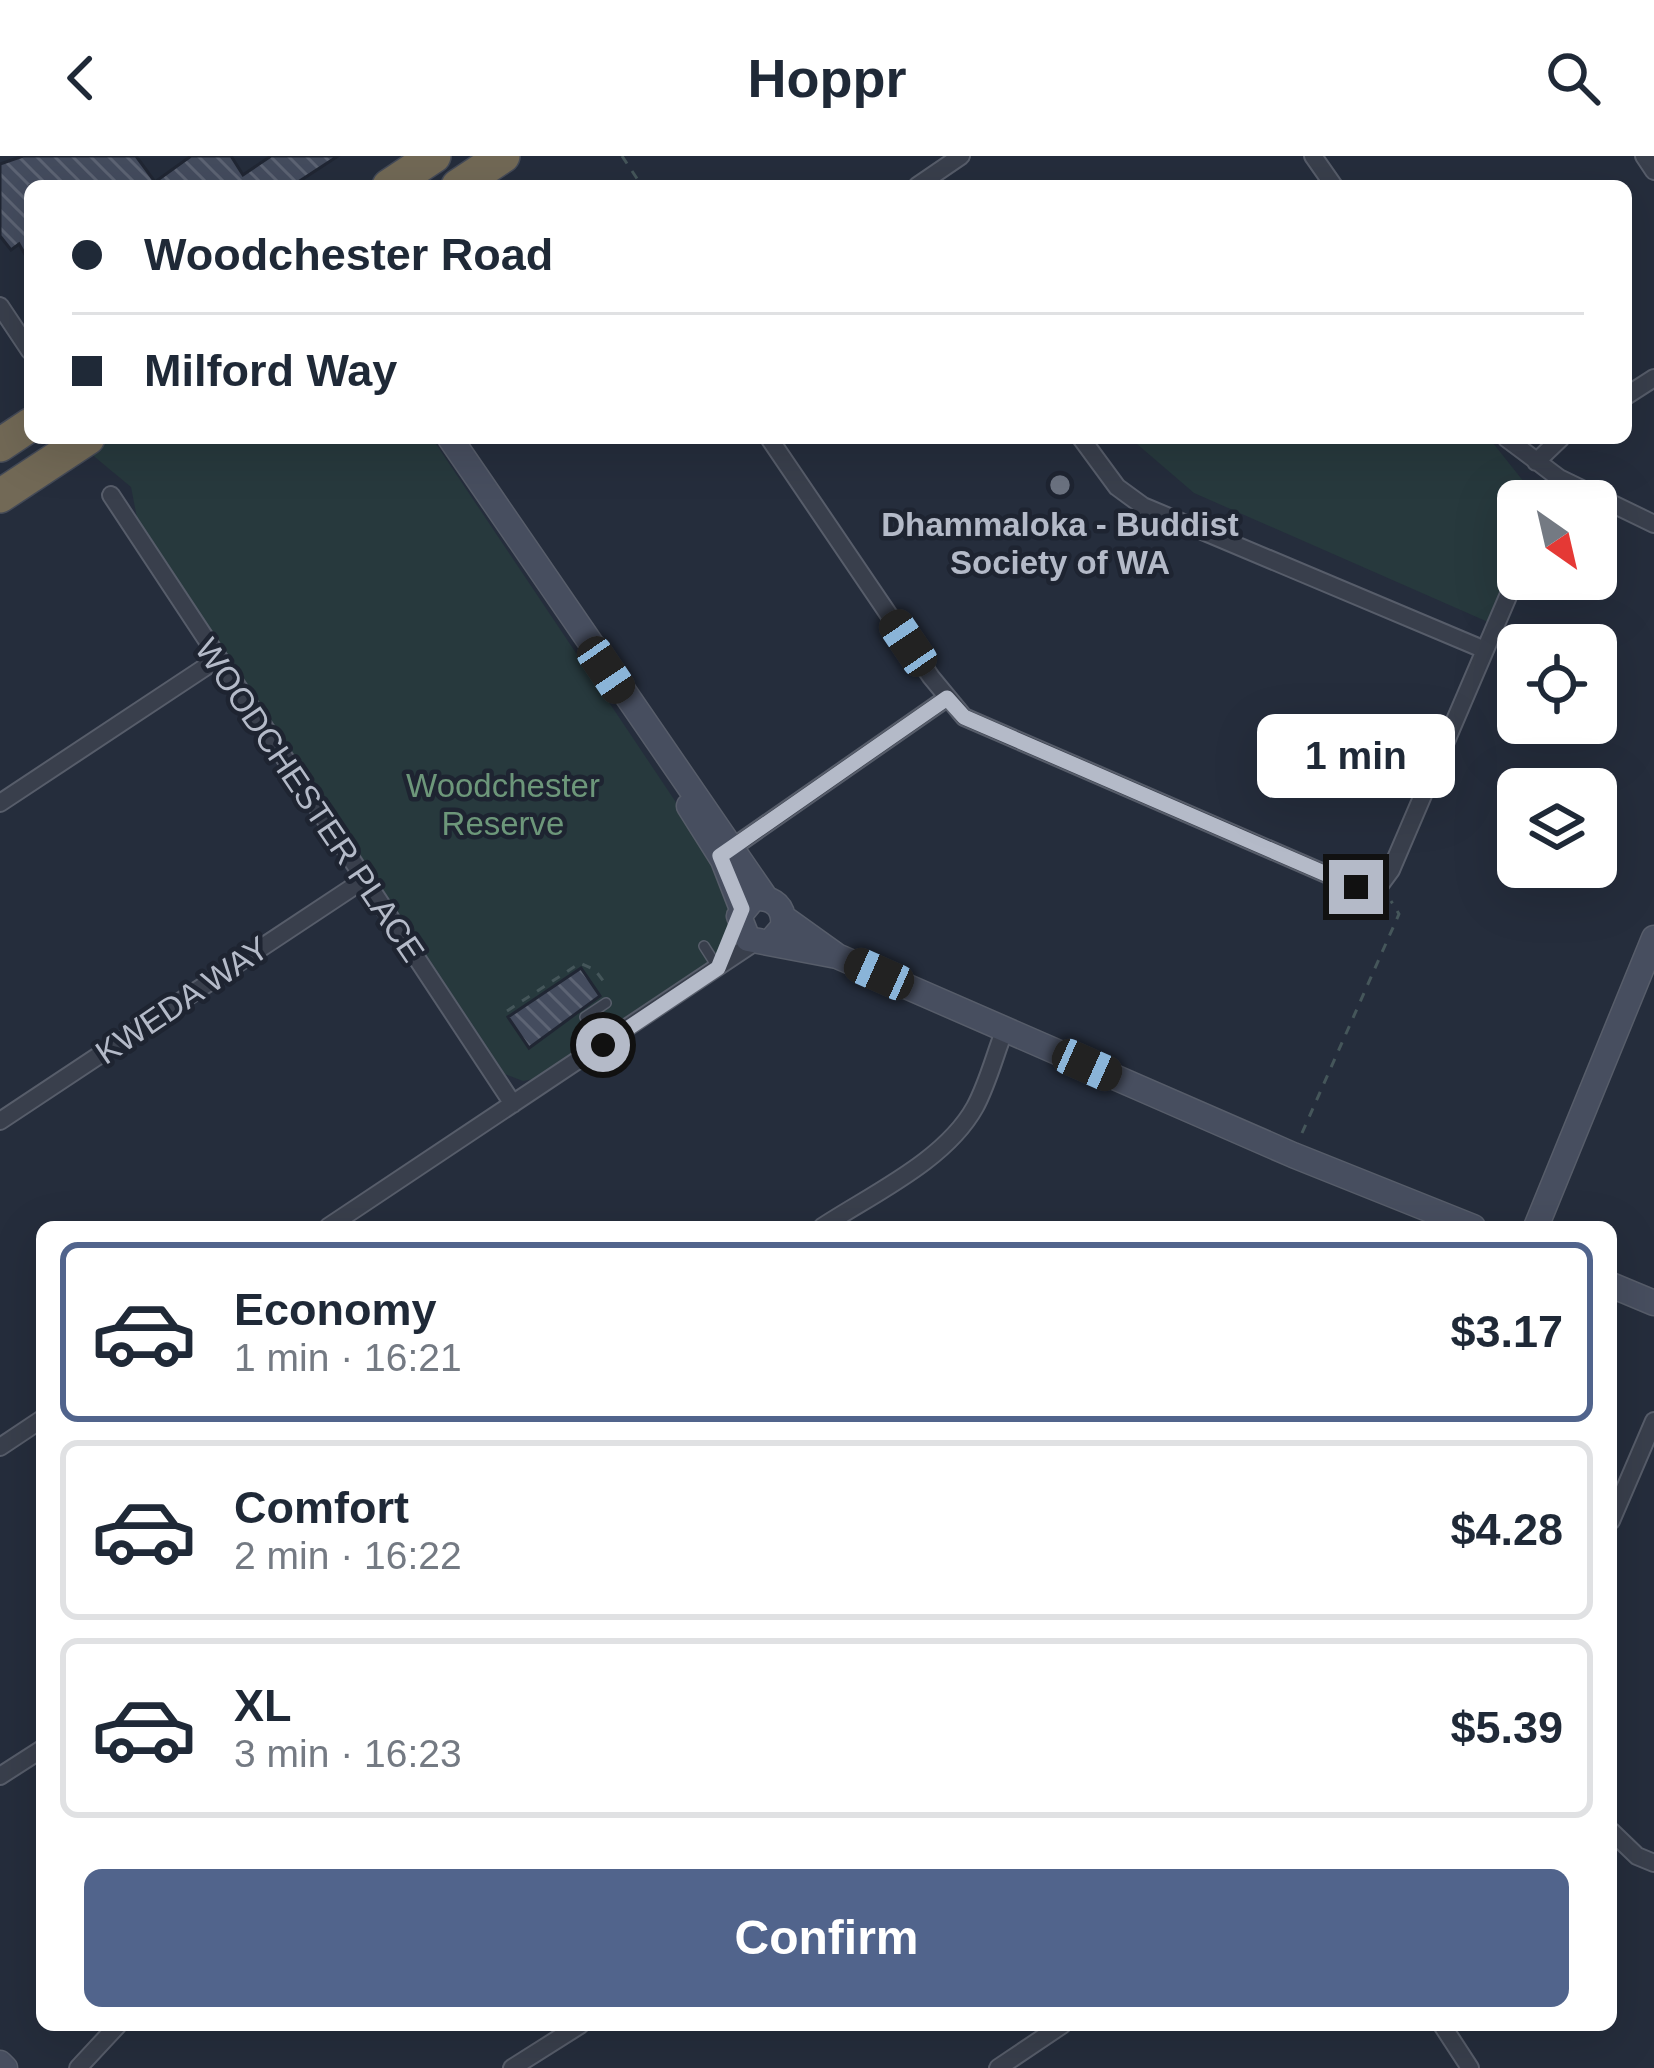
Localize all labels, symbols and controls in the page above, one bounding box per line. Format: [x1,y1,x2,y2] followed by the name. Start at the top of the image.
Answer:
[48,45,114,111] icon: back
[1540,45,1606,111] icon: search
[748,48,906,108] text: Hoppr
[144,229,553,280] text: Woodchester Road
[144,345,397,396] text: Milford Way
[1047,472,1073,498] marker: Dhammaloka - Buddist Society of WA
[1497,480,1617,600] north arrow
[1497,480,1617,888] map controls
[881,506,1239,581] place label: Dhammaloka - Buddist Society of WA
[873,603,943,683] car
[1497,624,1617,744] button: locate
[571,630,641,710] car
[188,632,432,968] street label: WOODCHESTER PLACE
[1257,713,1455,797] callout: 1 min
[1305,734,1407,777] text: 1 min
[406,767,600,842] park label: Woodchester Reserve
[1497,768,1617,888] button: layers
[1329,860,1383,914] route end
[89,929,275,1071] street label: KWEDA WAY
[839,943,919,1005] car
[576,1018,630,1072] route start
[1047,1034,1127,1096] car
[90,1278,198,1386] icon: car
[234,1284,437,1335] text: Economy
[1450,1306,1563,1357] text: $3.17
[234,1336,462,1379] text: 1 min · 16:21
[90,1476,198,1584] icon: car
[234,1482,409,1533] text: Comfort
[1450,1504,1563,1555] text: $4.28
[234,1534,462,1577] text: 2 min · 16:22
[90,1674,198,1782] icon: car
[234,1680,292,1731] text: XL
[1450,1702,1563,1753] text: $5.39
[234,1732,462,1775] text: 3 min · 16:23
[84,1869,1569,2007] button: Confirm

